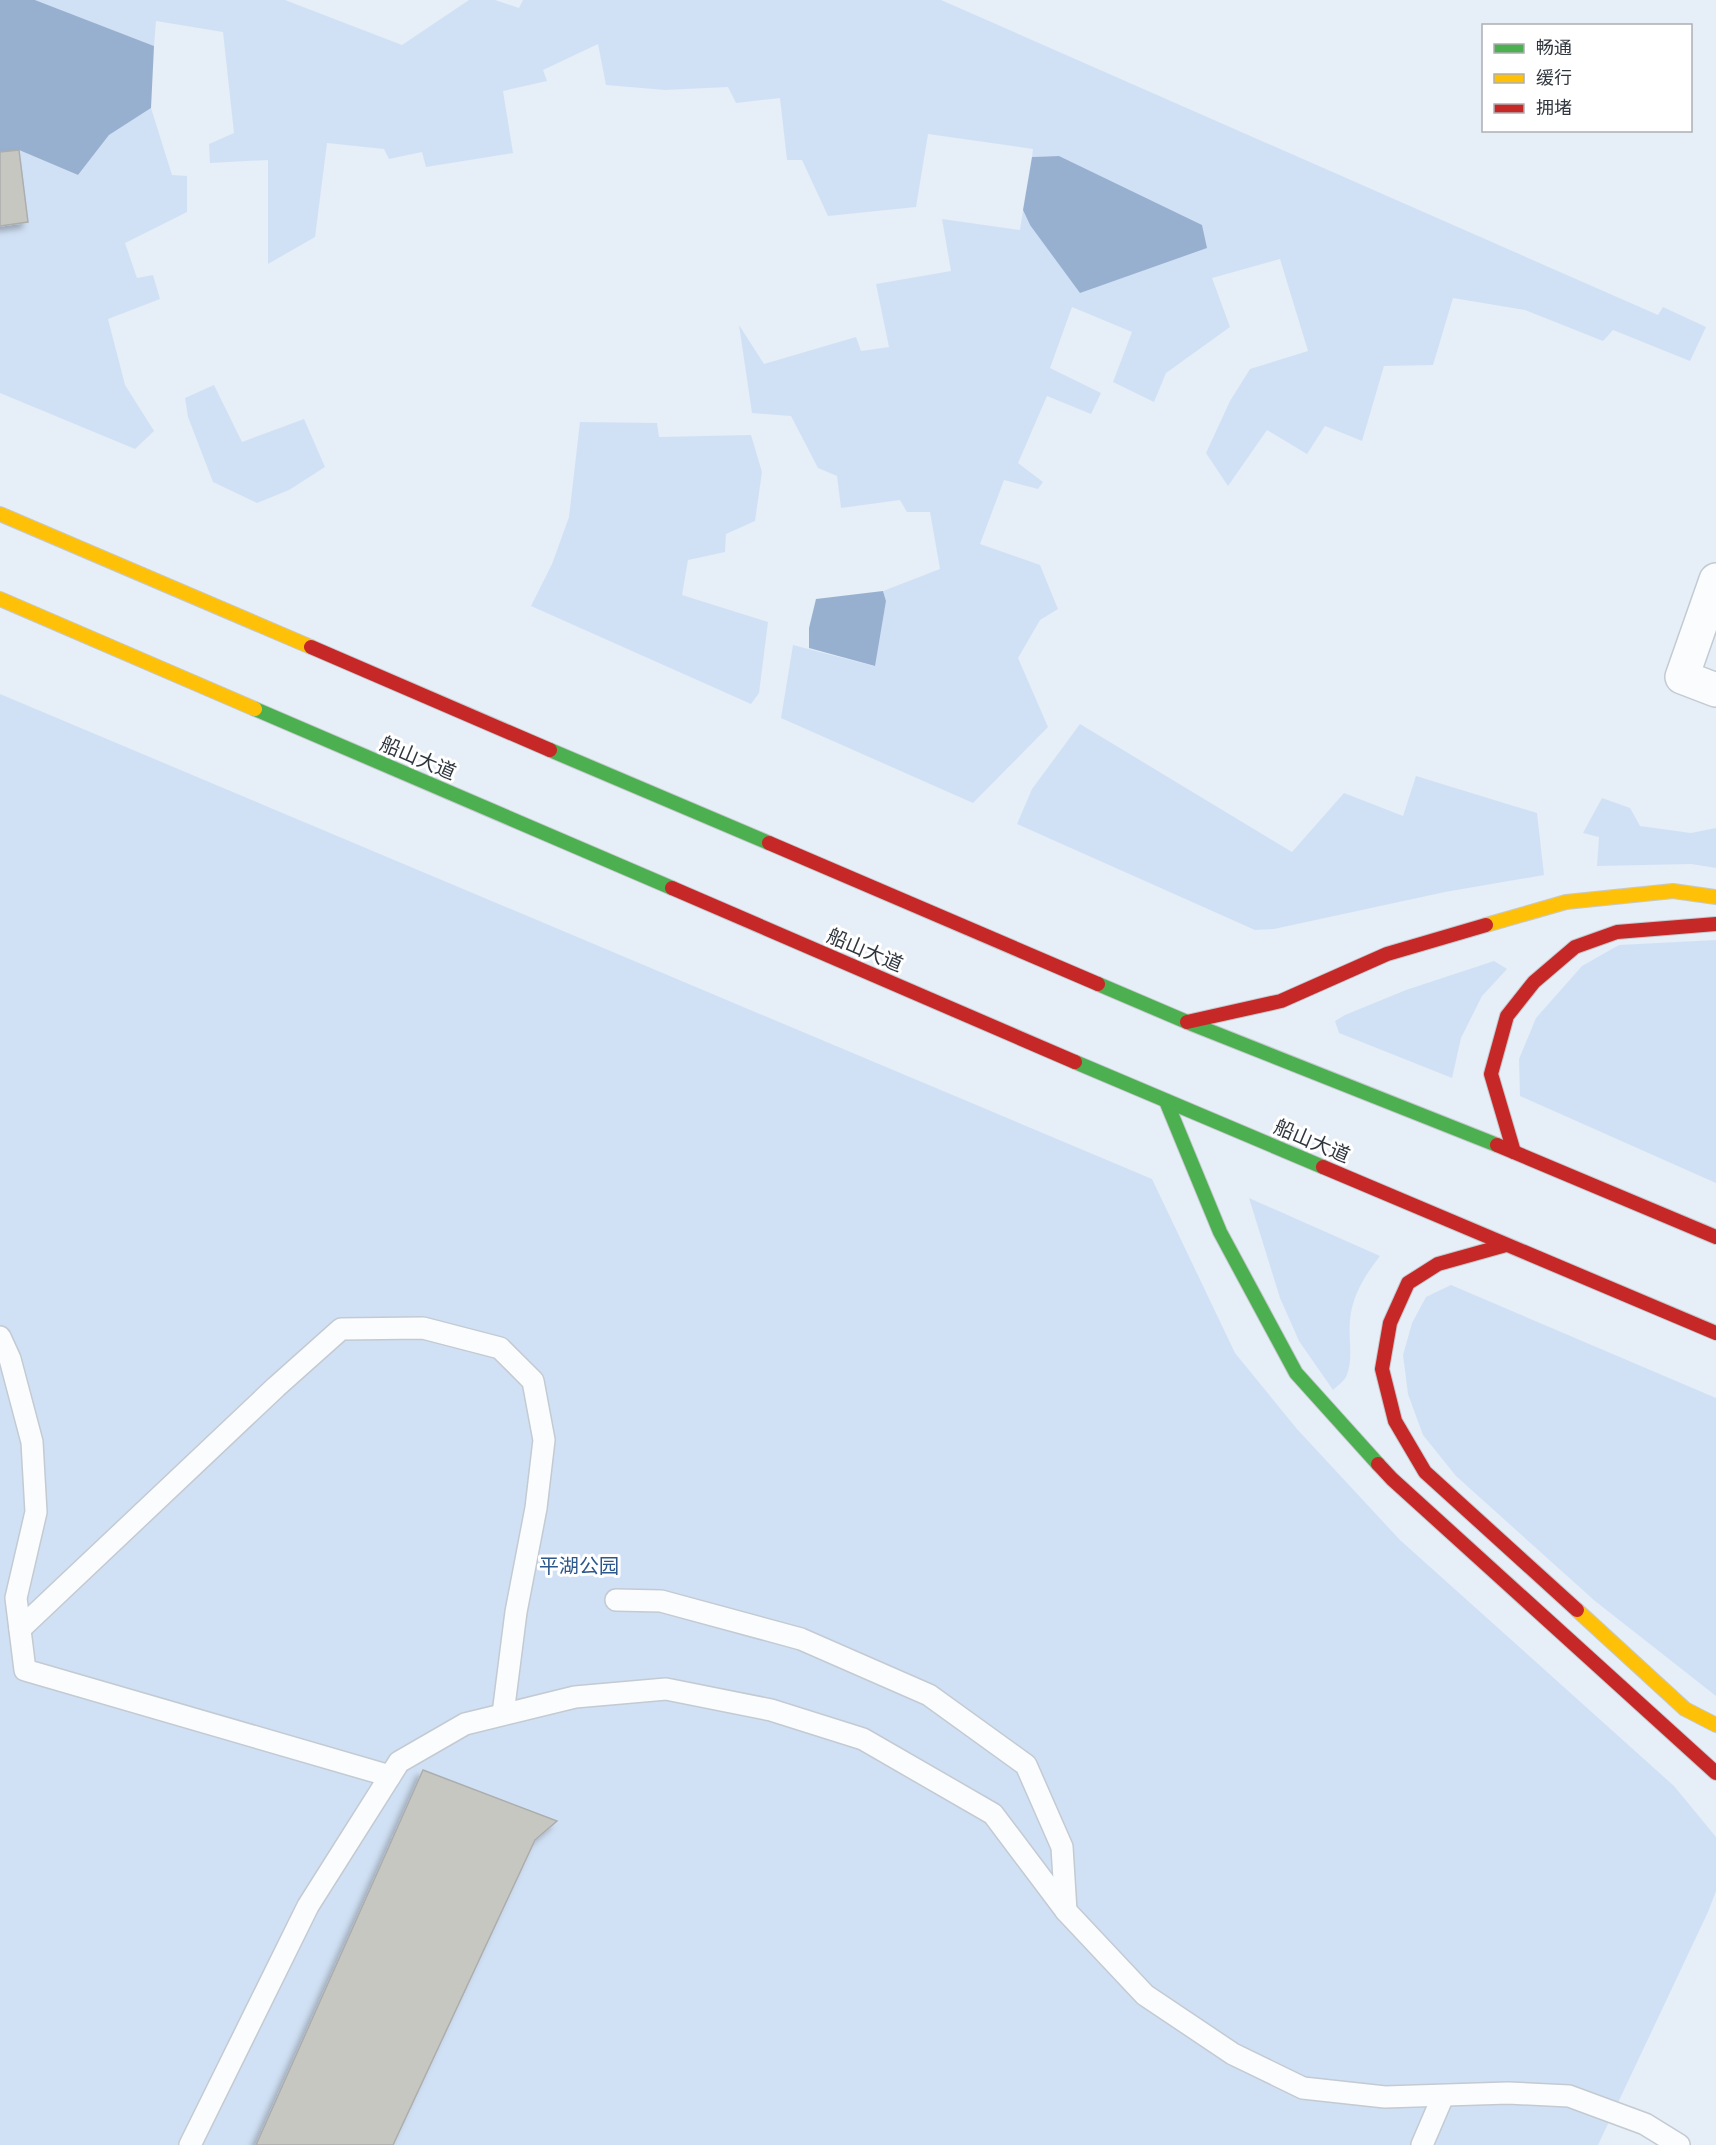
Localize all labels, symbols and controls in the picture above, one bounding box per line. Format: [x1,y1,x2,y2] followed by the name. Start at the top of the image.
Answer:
[1482,24,1692,132] legend
[1536,37,1572,58] text: 畅通
[1536,67,1572,88] text: 缓行
[1536,97,1572,118] text: 拥堵
[376,731,460,785] street label: 船山大道
[823,923,907,977] street label: 船山大道
[1270,1114,1354,1168] street label: 船山大道
[539,1554,619,1578] park label: 平湖公园

